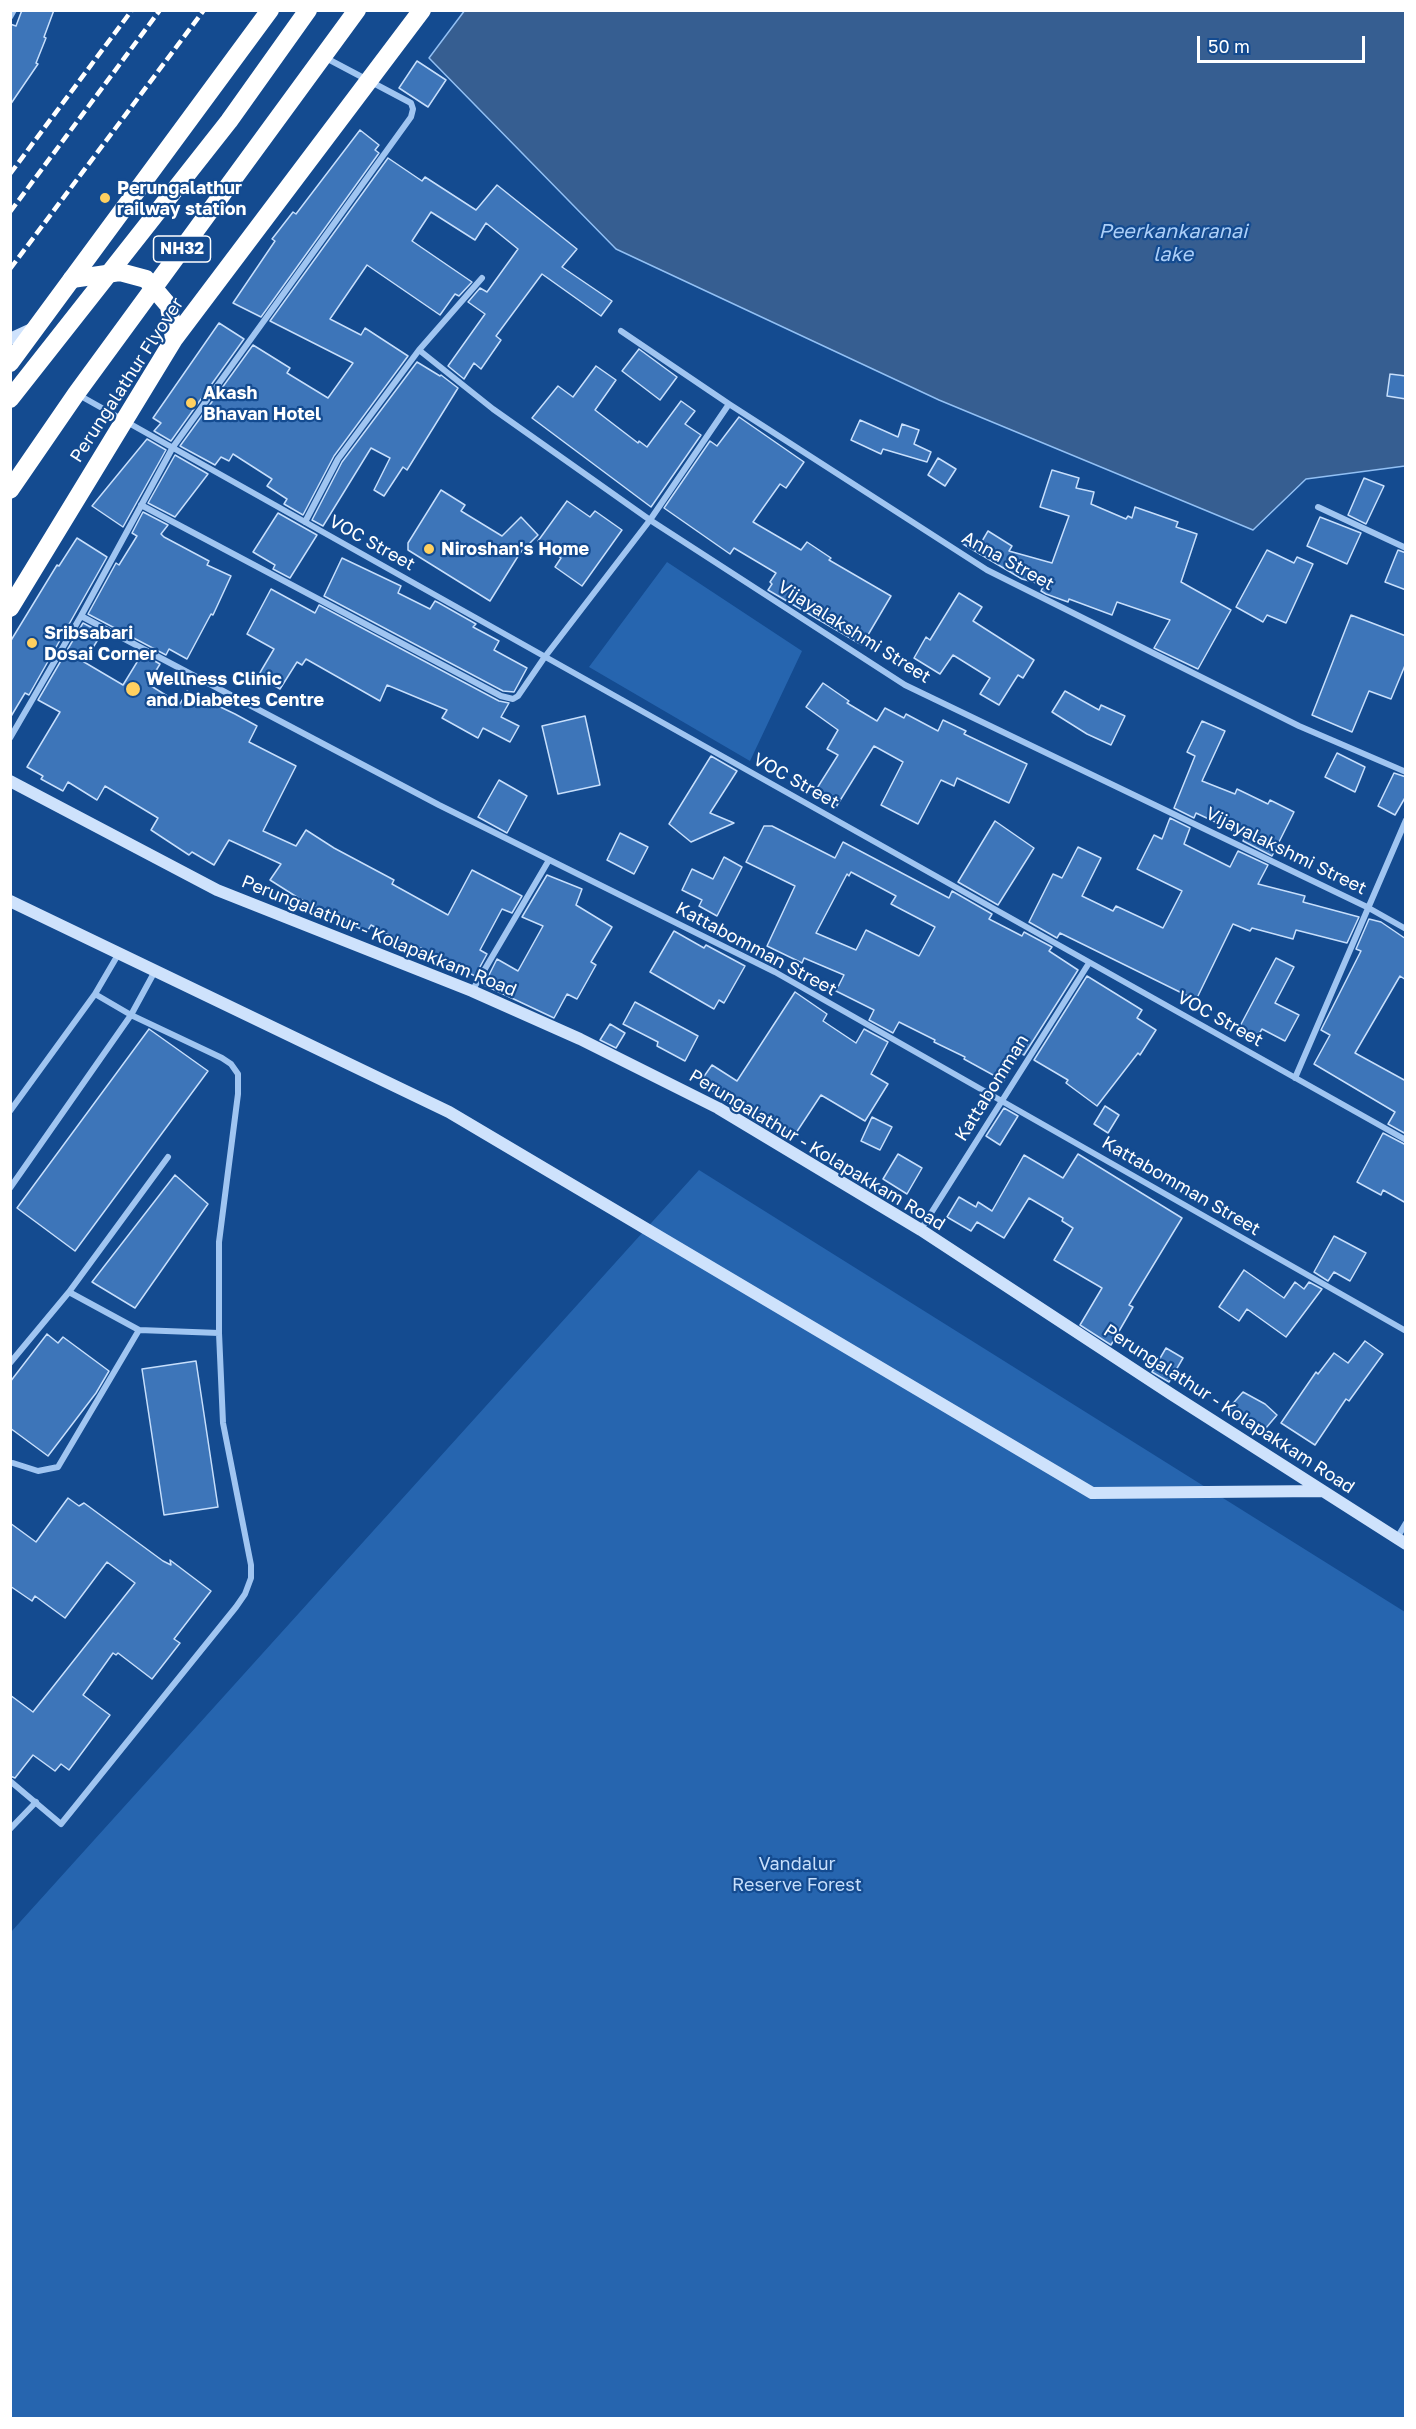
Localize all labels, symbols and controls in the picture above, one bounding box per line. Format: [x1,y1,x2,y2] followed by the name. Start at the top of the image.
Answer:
[1200,24,1368,62] scale bar
[1208,35,1250,57] text: 50 m
[117,177,246,219] place label: Perungalathur railway station
[98,191,112,205] marker: Perungalathur railway station
[1099,220,1247,267] water label: Peerkankaranai lake
[154,236,210,262] road number: NH32
[66,294,188,466] street label: Perungalathur Flyover
[203,382,321,424] place label: Akash Bhavan Hotel
[184,396,198,410] marker: Akash Bhavan Hotel
[325,511,419,575] street label: VOC Street
[958,527,1058,595] street label: Anna Street
[441,538,589,560] place label: Niroshan's Home
[422,542,436,556] marker: Niroshan's Home
[773,576,935,688] street label: Vijayalakshmi Street
[44,622,157,664] place label: Sribsabari Dosai Corner
[25,636,39,650] marker: Sribsabari Dosai Corner
[146,668,324,710] place label: Wellness Clinic and Diabetes Centre
[124,680,142,698] marker: Wellness Clinic and Diabetes Centre
[749,749,843,813] street label: VOC Street
[1202,803,1370,899] street label: Vijayalakshmi Street
[238,871,520,1001] street label: Perungalathur - Kolapakkam Road
[672,897,840,1001] street label: Kattabomman Street
[1173,987,1267,1051] street label: VOC Street
[951,1031,1033,1145] street label: Kattabomman
[685,1065,949,1235] street label: Perungalathur - Kolapakkam Road
[1098,1132,1264,1240] street label: Kattabomman Street
[1099,1320,1359,1498] street label: Perungalathur - Kolapakkam Road
[732,1853,862,1896] park label: Vandalur Reserve Forest

